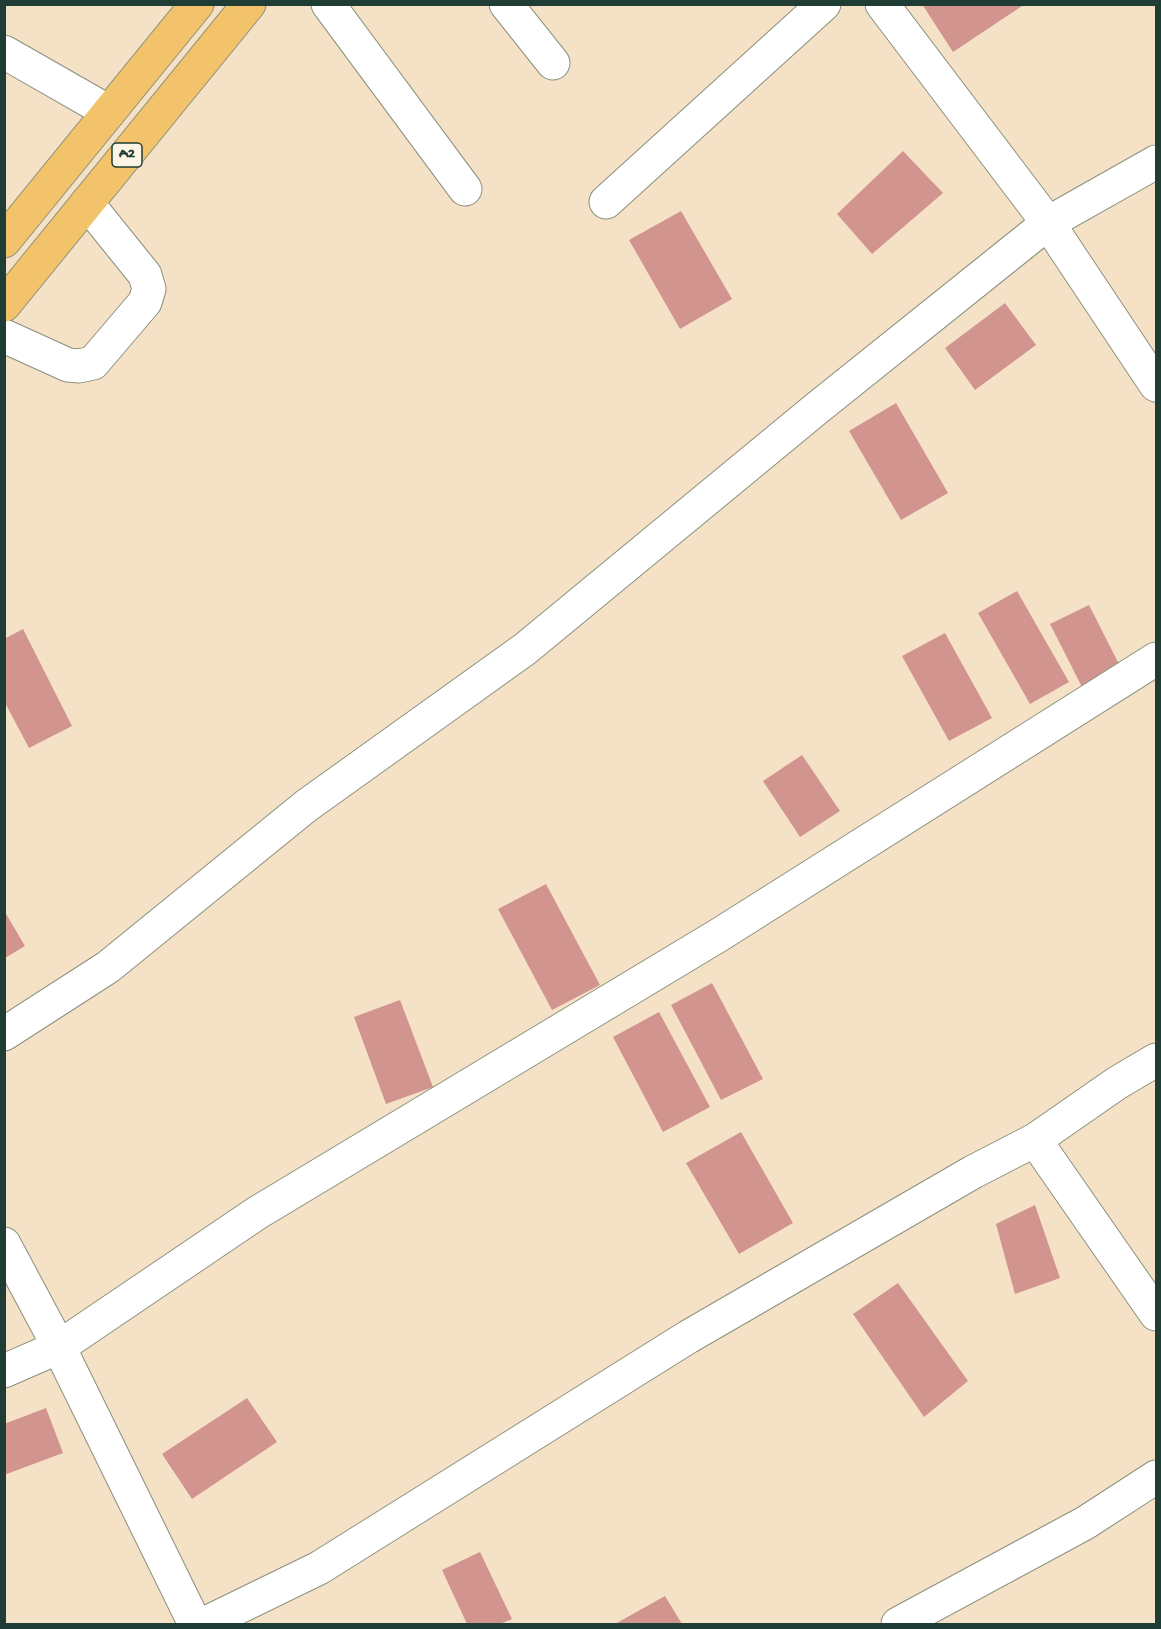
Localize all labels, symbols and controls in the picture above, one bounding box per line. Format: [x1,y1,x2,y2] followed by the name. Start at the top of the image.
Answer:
[112,143,142,167] road number: A2

